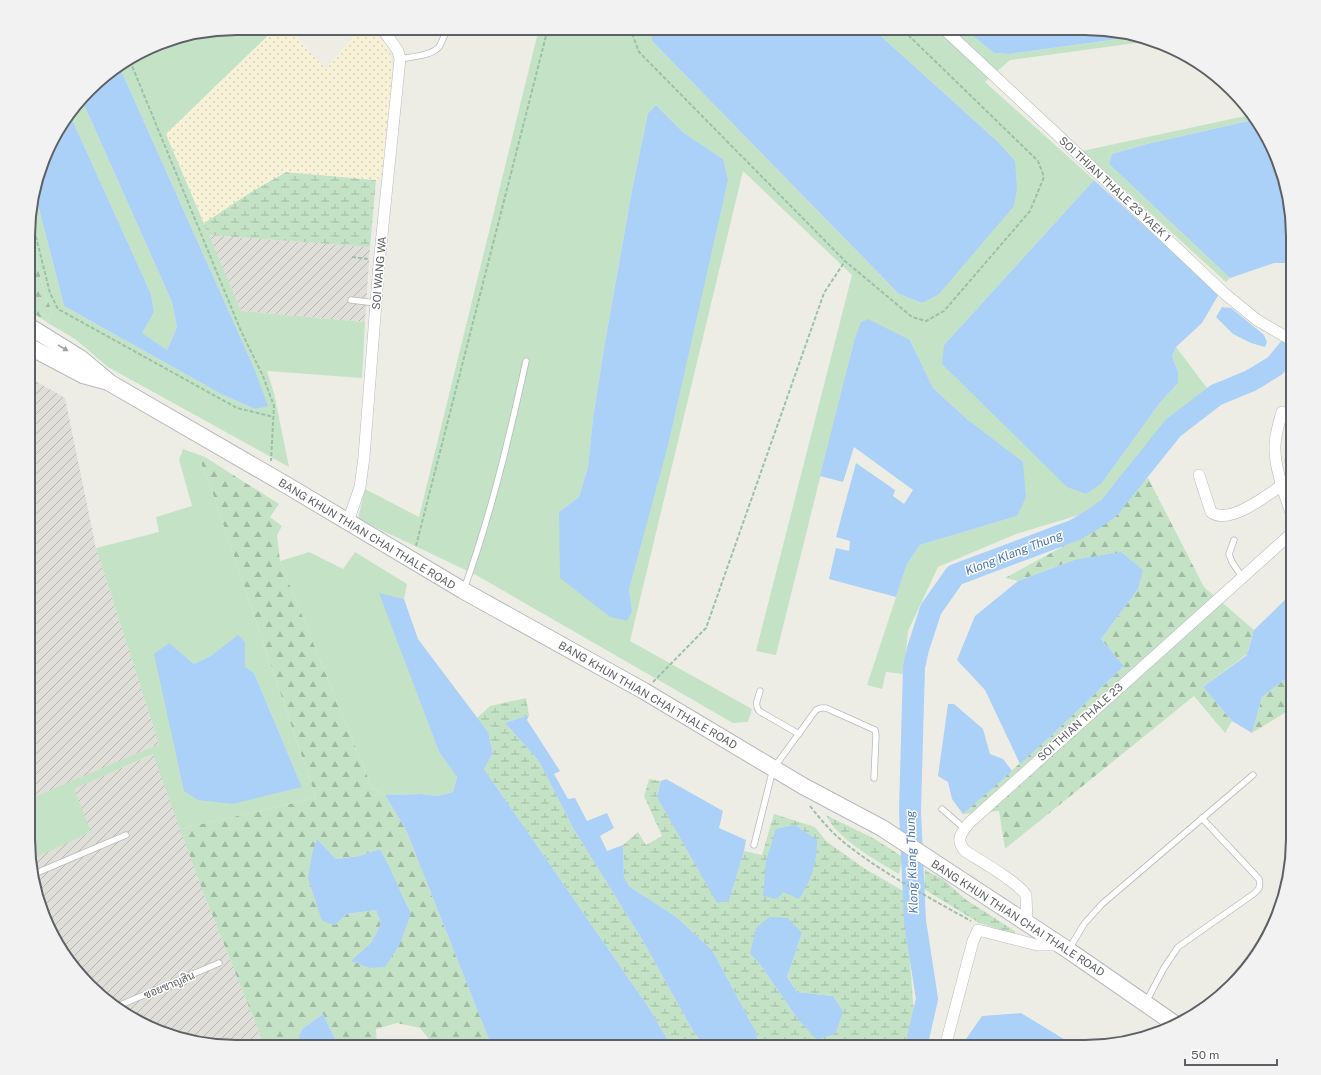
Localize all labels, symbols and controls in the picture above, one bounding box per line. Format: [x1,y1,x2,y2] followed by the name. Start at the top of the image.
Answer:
[1057,134,1173,244] street label: SOI THIAN THALE 23 YAEK 1
[370,236,388,310] street label: SOI WANG WA
[57,344,69,351] one-way arrow
[276,476,458,592] street label: BANG KHUN THIAN CHAI THALE ROAD
[963,528,1065,578] water label: Klong Klang Thung
[557,639,740,751] street label: BANG KHUN THIAN CHAI THALE ROAD
[1035,681,1125,763] street label: SOI THIAN THALE 23
[903,809,921,914] water label: Klong Klang Thung
[929,857,1107,979] street label: BANG KHUN THIAN CHAI THALE ROAD
[142,969,197,1002] street label: ซอยชาญสิน
[1185,1041,1277,1067] scale bar
[1191,1048,1219,1062] text: 50 m

